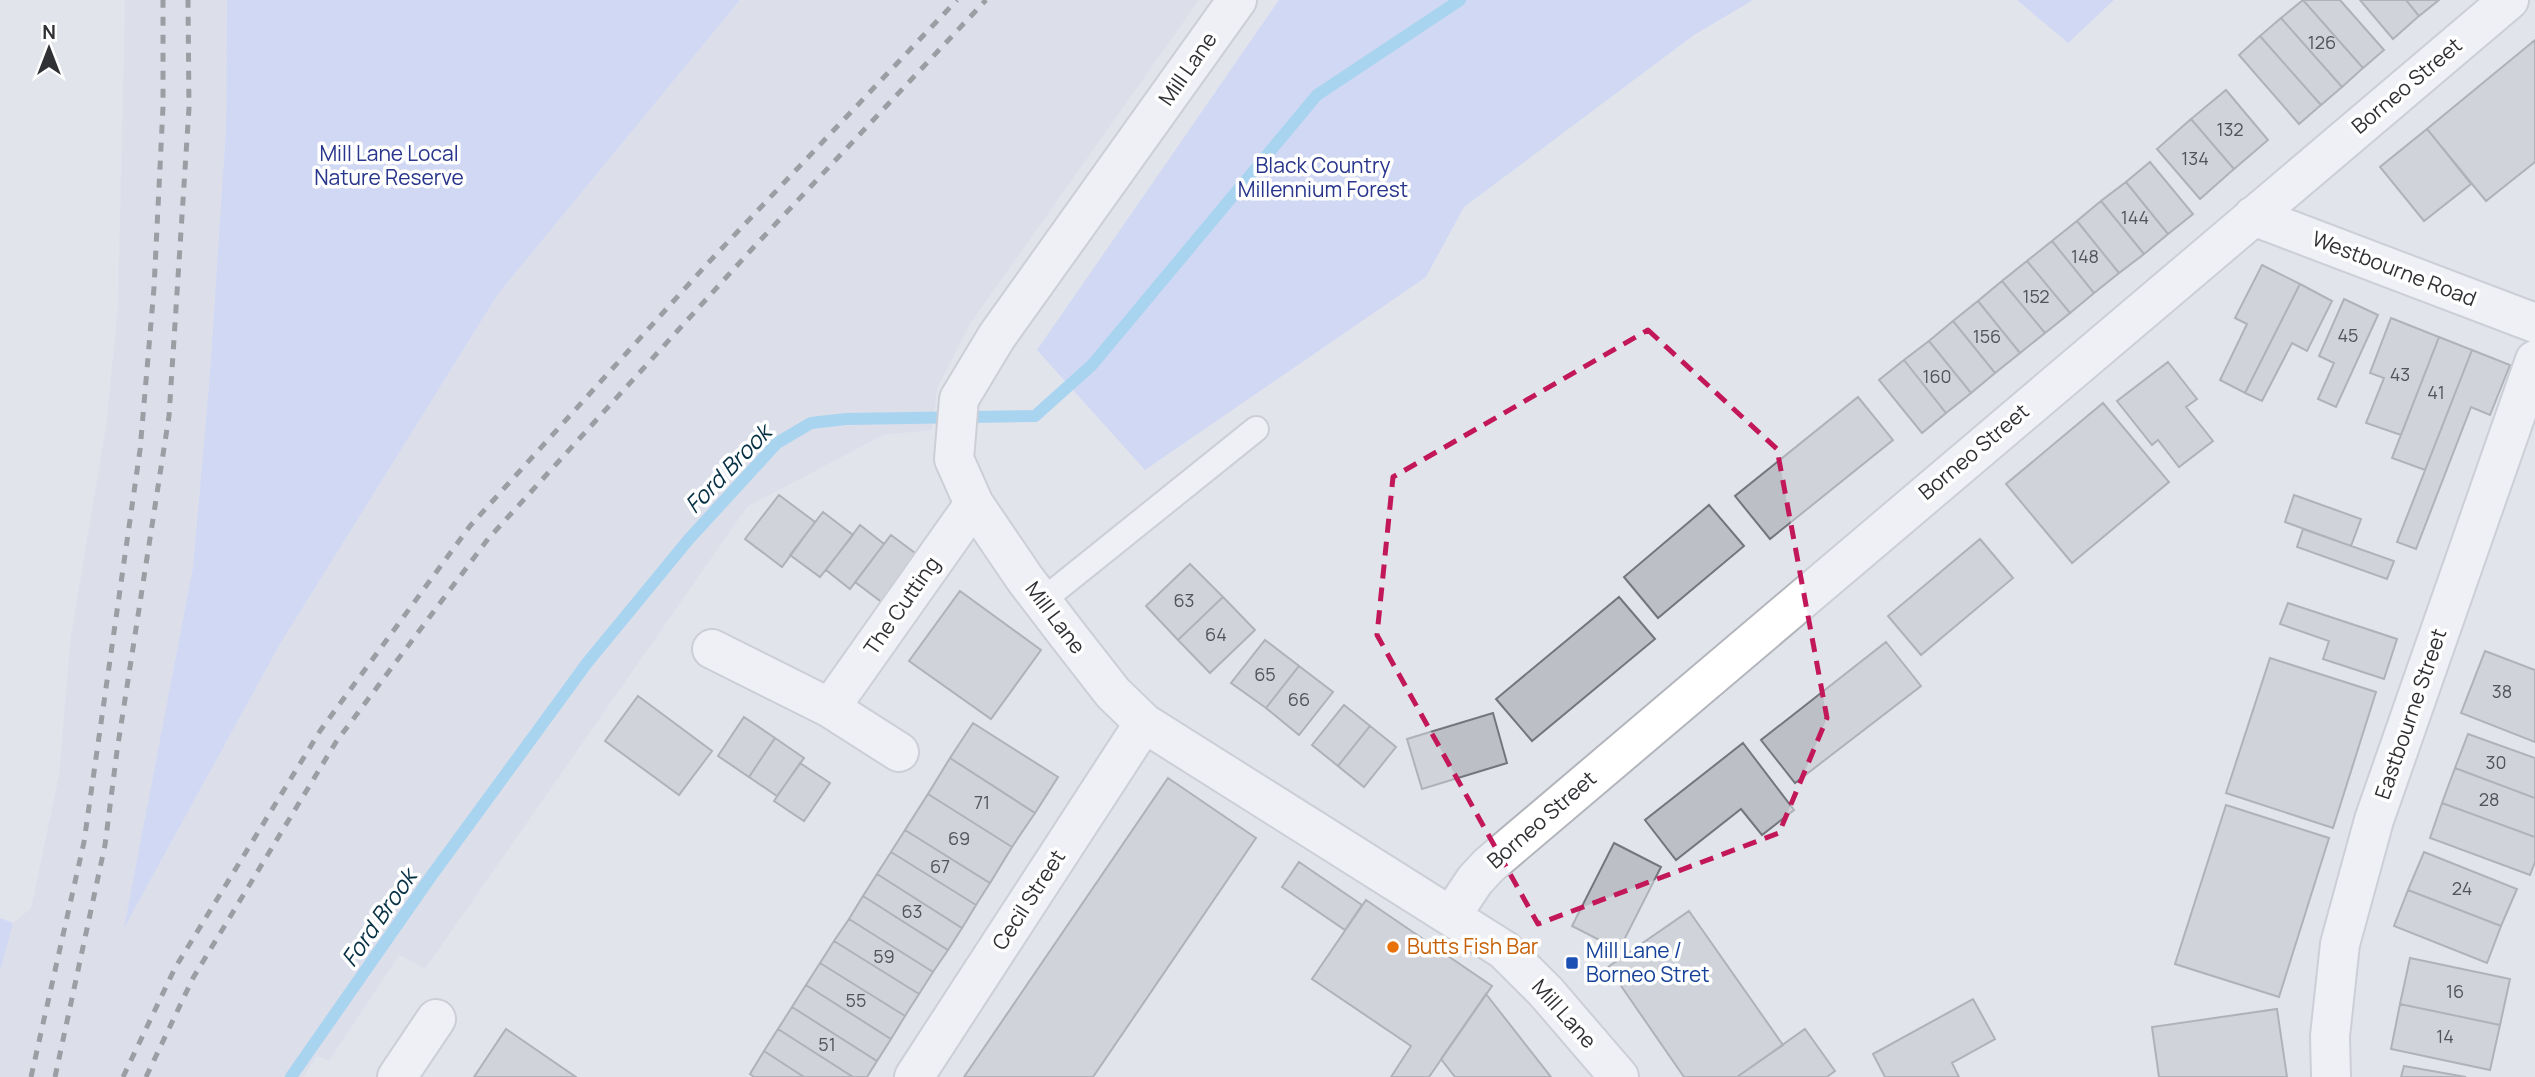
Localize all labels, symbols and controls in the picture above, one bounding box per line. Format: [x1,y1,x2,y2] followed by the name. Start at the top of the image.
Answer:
[14,14,84,84] north arrow
[42,19,56,45] text: N
[1152,26,1223,111] street label: Mill Lane
[2308,30,2336,54] house number: 126
[2345,31,2467,140] street label: Borneo Street
[2216,117,2244,141] house number: 132
[314,139,464,191] park label: Mill Lane Local Nature Reserve
[2181,146,2209,170] house number: 134
[1238,151,1408,203] park label: Black Country Millennium Forest
[2121,205,2149,229] house number: 144
[2308,224,2480,312] street label: Westbourne Road
[2071,244,2099,268] house number: 148
[2022,284,2050,308] house number: 152
[2337,323,2359,347] house number: 45
[1973,324,2001,348] house number: 156
[2390,362,2410,386] house number: 43
[1922,364,1952,388] house number: 160
[2427,380,2445,404] house number: 41
[1912,397,2034,506] street label: Borneo Street
[677,414,780,520] water label: Ford Brook
[857,551,945,660] street label: The Cutting
[1019,576,1092,659] street label: Mill Lane
[1173,588,1195,612] house number: 63
[1205,622,1227,646] house number: 64
[2368,625,2452,803] street label: Eastbourne Street
[1254,662,1276,686] house number: 65
[2492,679,2512,703] house number: 38
[1288,687,1310,711] house number: 66
[2486,750,2506,774] house number: 30
[1481,764,1602,874] street label: Borneo Street
[2479,787,2499,811] house number: 28
[974,790,990,814] house number: 71
[948,826,970,850] house number: 69
[985,844,1071,955] street label: Cecil Street
[930,854,950,878] house number: 67
[333,859,425,972] water label: Ford Brook
[2452,876,2472,900] house number: 24
[901,899,923,923] house number: 63
[1407,932,1539,960] place label: Butts Fish Bar
[1586,936,1710,988] place label: Mill Lane / Borneo Stret
[1385,939,1401,955] marker: Butts Fish Bar
[873,944,895,968] house number: 59
[1564,955,1580,971] marker: Mill Lane / Borneo Stret
[1526,973,1603,1054] street label: Mill Lane
[2446,979,2464,1003] house number: 16
[846,988,866,1012] house number: 55
[2436,1024,2454,1048] house number: 14
[818,1032,836,1056] house number: 51

